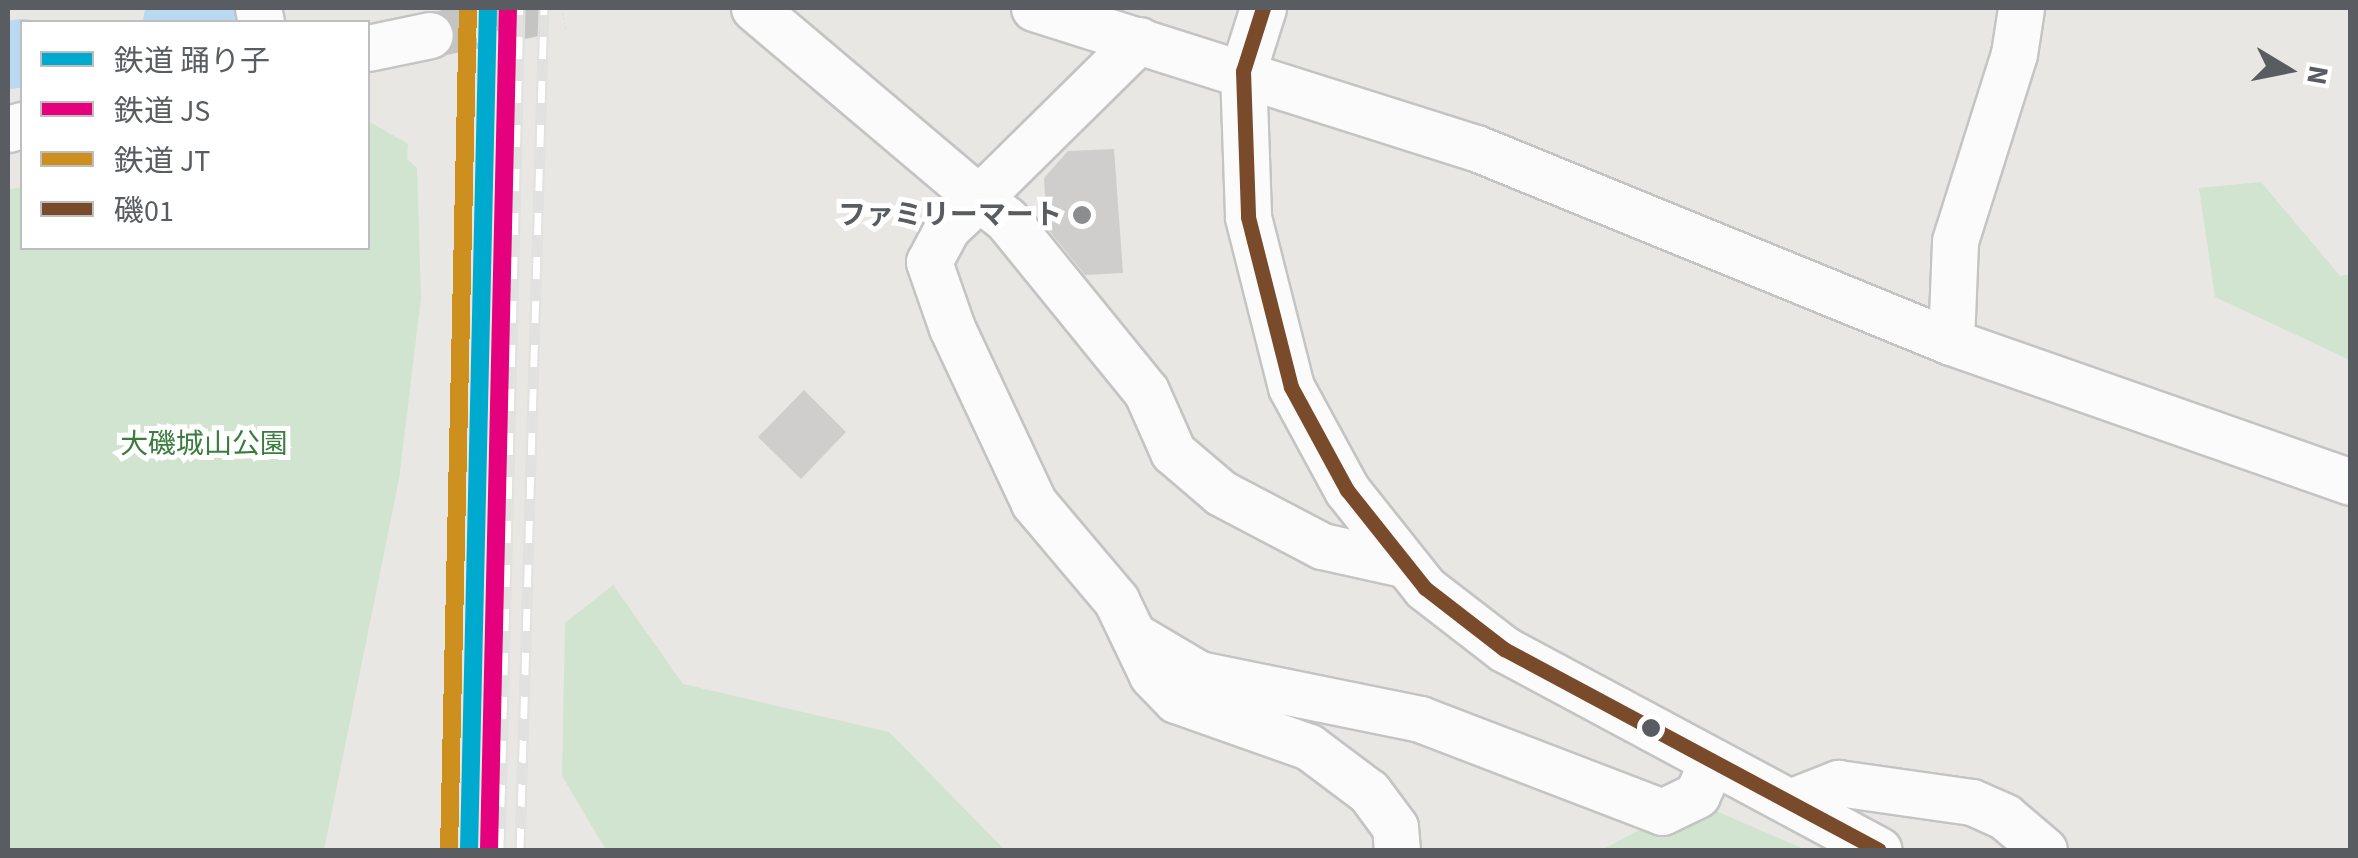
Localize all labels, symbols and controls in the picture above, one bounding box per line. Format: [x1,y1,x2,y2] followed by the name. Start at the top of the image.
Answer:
[20,20,370,250] legend
[2238,20,2338,120] north arrow
[114,40,270,83] text: 鉄道 踊り子
[2296,63,2339,88] text: N
[114,90,210,133] text: 鉄道 JS
[114,140,210,183] text: 鉄道 JT
[114,190,174,233] text: 磯01
[838,198,1062,232] place label: ファミリーマート
[1071,204,1093,226] marker: ファミリーマート
[120,427,288,461] park label: 大磯城山公園
[1641,718,1661,738] unlabelled marker

